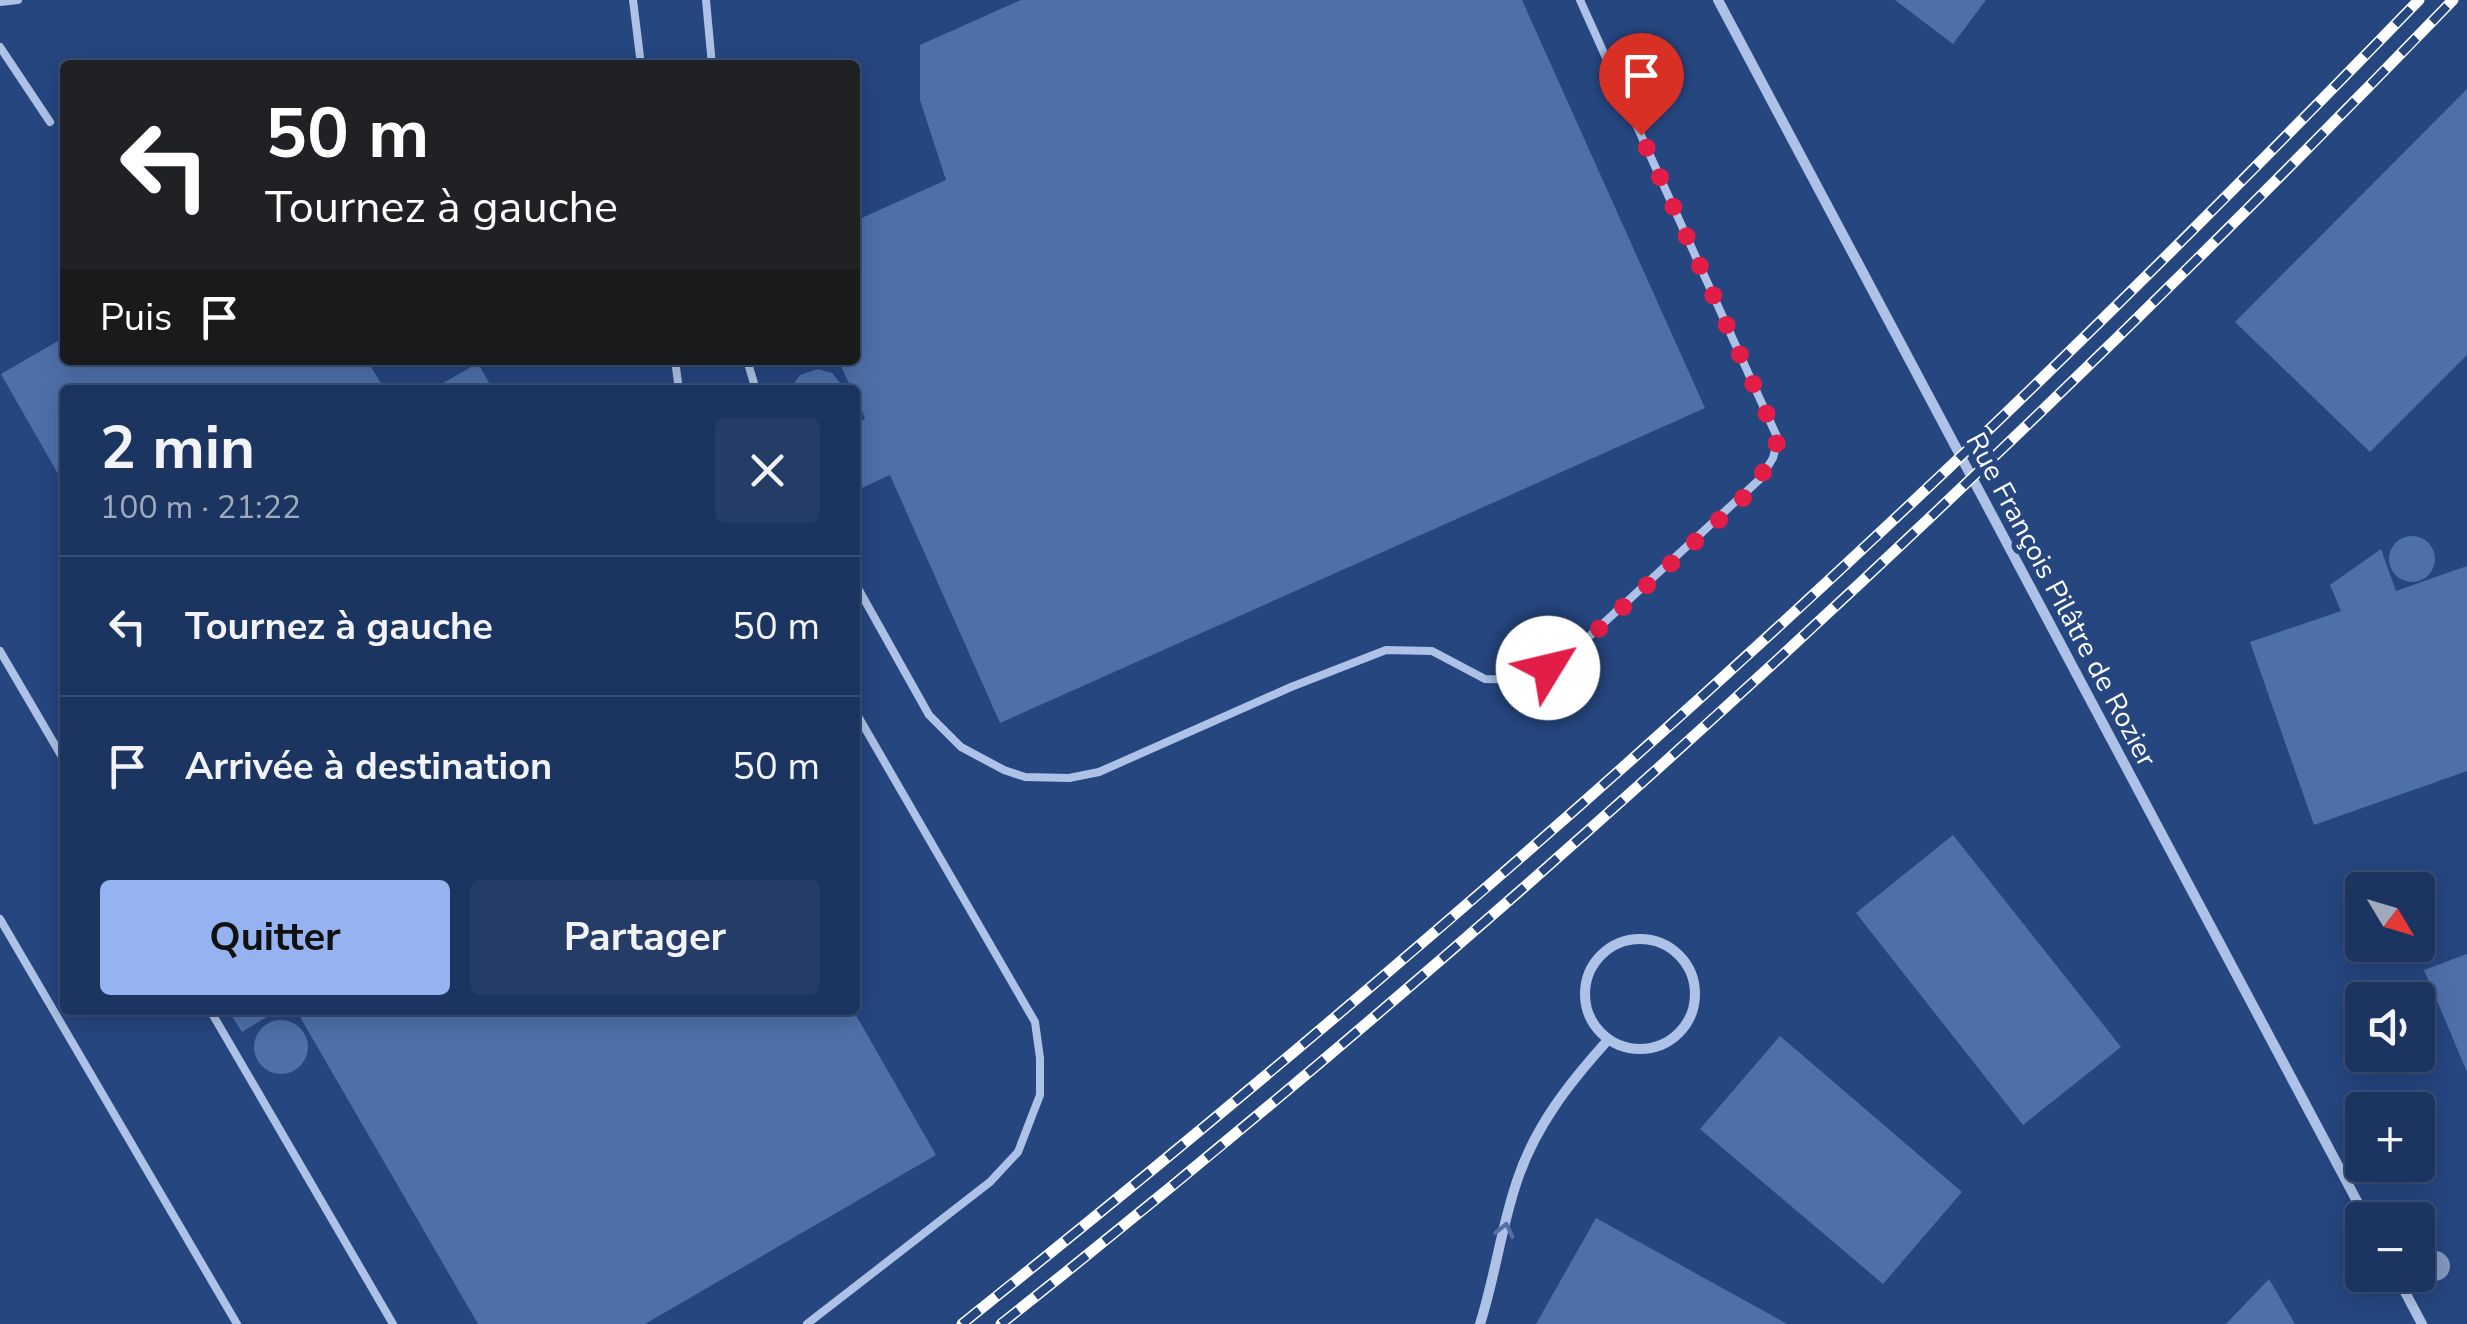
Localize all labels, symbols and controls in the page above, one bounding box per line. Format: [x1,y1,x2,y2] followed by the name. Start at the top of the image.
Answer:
[1599,33,1684,136] pin
[1614,48,1669,103] icon: arrive
[265,86,429,182] text: 50 m
[100,100,230,230] icon: left
[265,177,618,238] text: Tournez à gauche
[192,290,247,345] icon: arrive
[100,292,172,343] text: Puis
[100,407,255,489] text: 2 min
[715,418,820,523] button: close
[1957,426,2166,773] street label: Rue François Pilâtre de Rozier
[100,486,301,529] text: 100 m · 21:22
[100,599,155,654] icon: left
[185,601,493,652] text: Tournez à gauche
[732,601,820,652] text: 50 m
[1496,616,1600,720] position arrow
[100,739,155,794] icon: arrive
[185,741,552,792] text: Arrivée à destination
[732,741,820,792] text: 50 m
[2345,872,2435,962] north arrow
[2345,872,2435,1292] map controls
[100,880,450,995] button: Quitter
[470,880,820,995] button: Partager
[2345,982,2435,1072] button: sound
[2345,1092,2435,1182] button: +
[2345,1202,2435,1292] button: −
[1493,1222,1514,1239] one-way arrow

